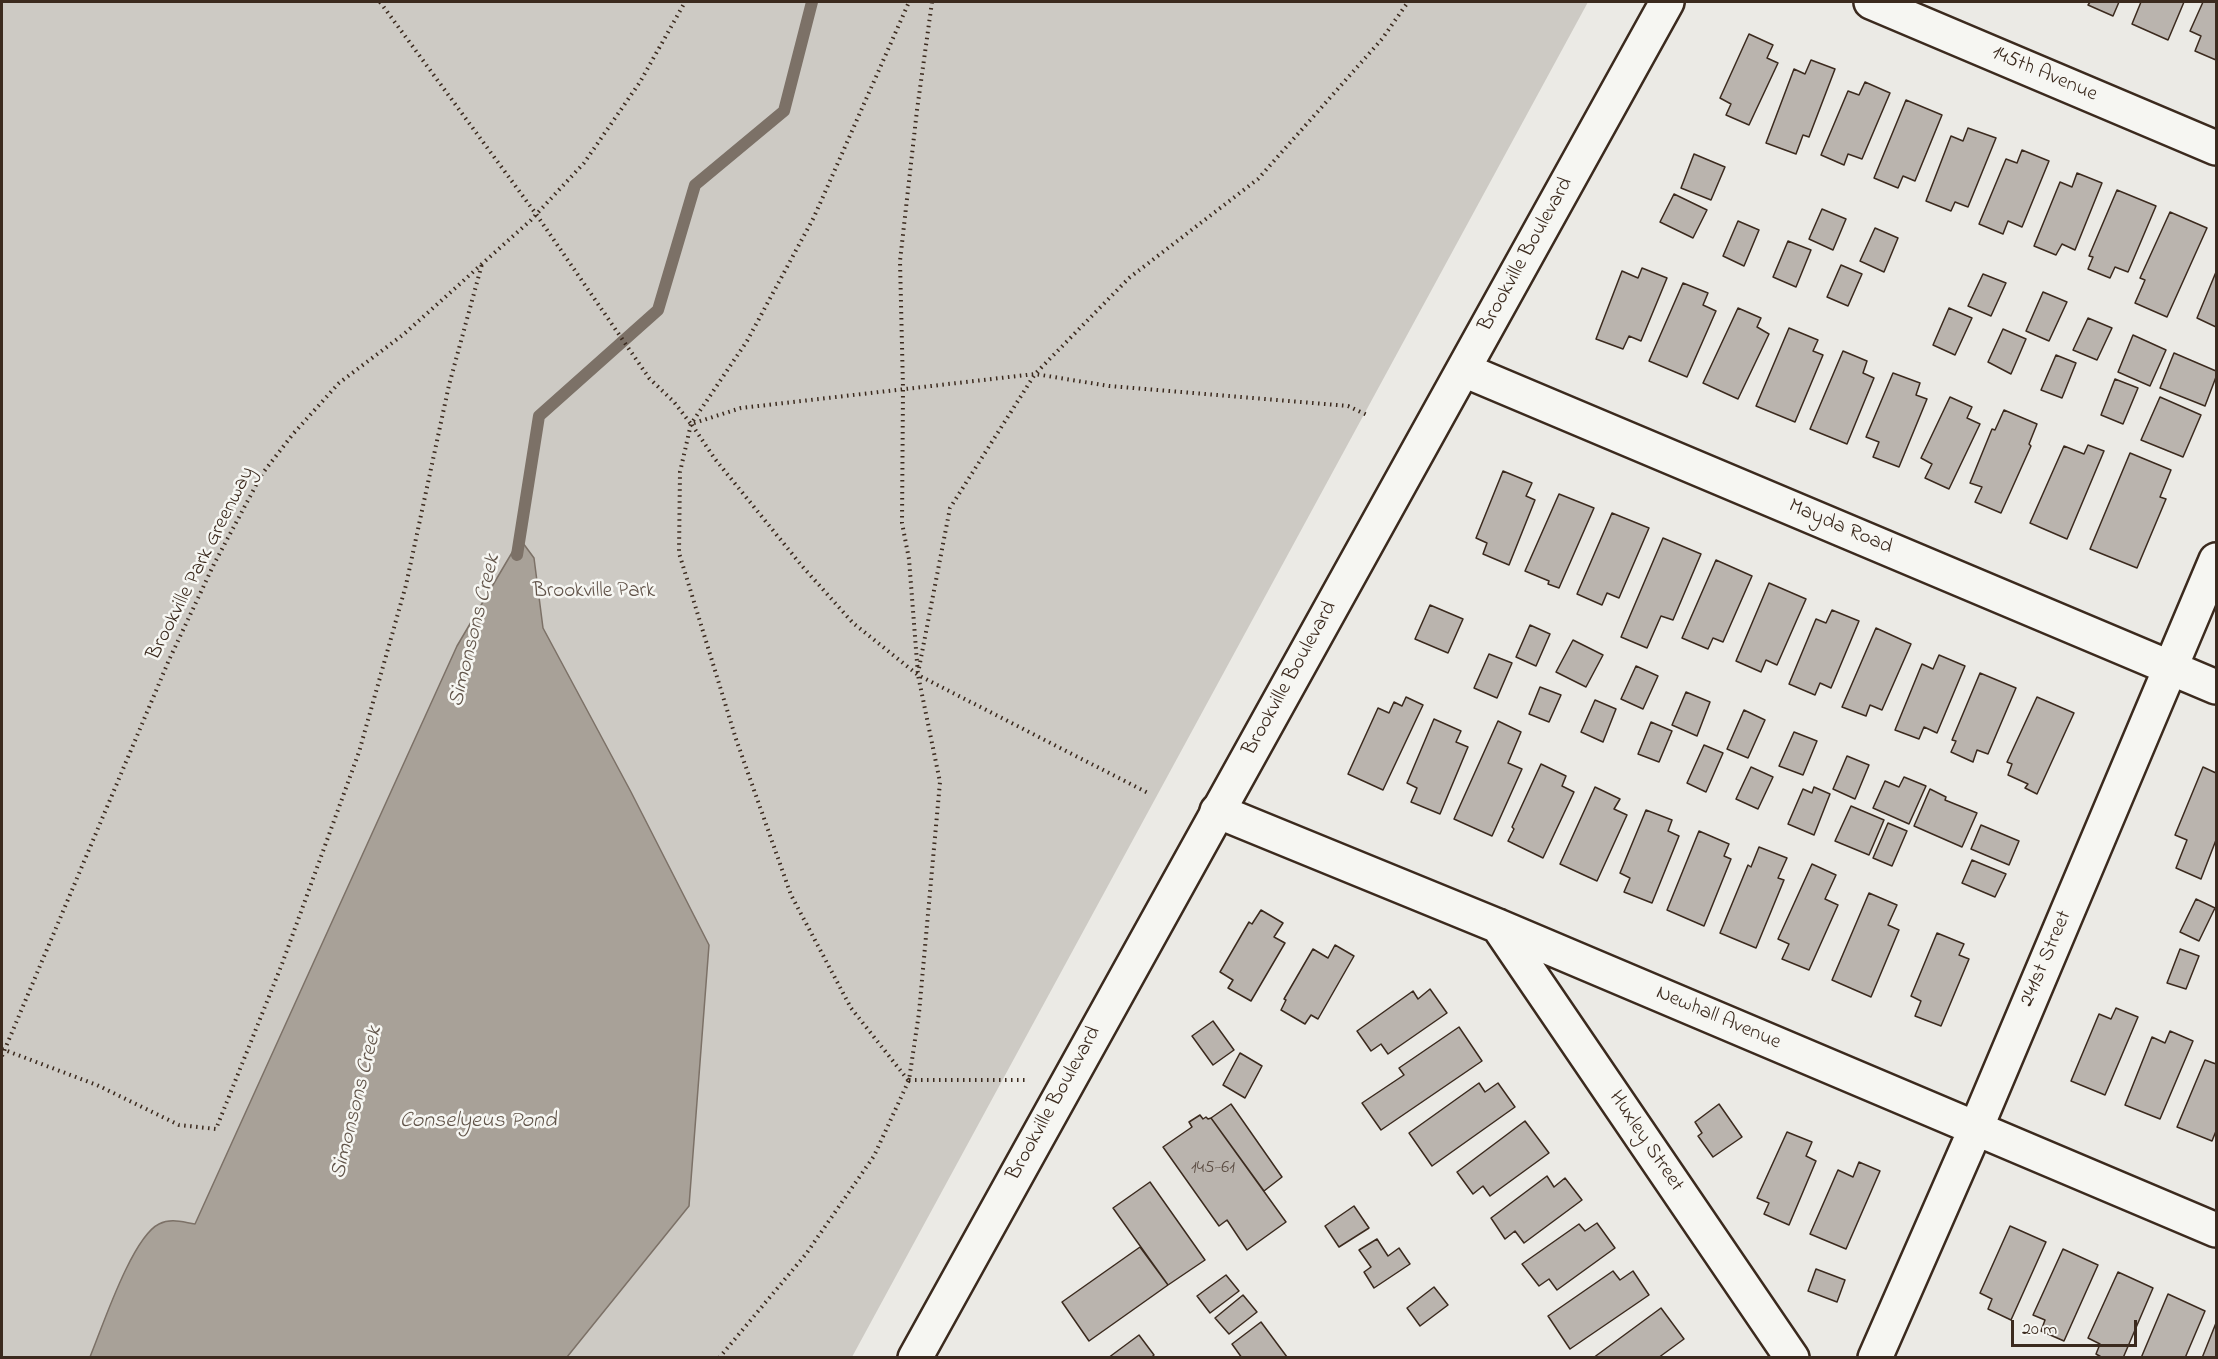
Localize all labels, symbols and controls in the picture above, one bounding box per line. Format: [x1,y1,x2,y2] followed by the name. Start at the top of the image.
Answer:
[1987,41,2101,109] street label: 145th Avenue
[1474,174,1580,336] street label: Brookville Boulevard
[142,463,262,665] street label: Brookville Park Greenway
[1784,495,1896,561] street label: Mayda Road
[444,552,508,710] water label: Simonsons Creek
[533,580,655,606] park label: Brookville Park
[1238,598,1344,760] street label: Brookville Boulevard
[2016,907,2078,1011] street label: 241st Street
[1652,981,1784,1057] street label: Newhall Avenue
[1002,1023,1108,1185] street label: Brookville Boulevard
[326,1024,390,1182] water label: Simonsons Creek
[1602,1087,1688,1197] street label: Huxley Street
[400,1109,556,1135] water label: Conselyeus Pond
[1191,1158,1235,1180] house number: 145-61
[2014,1308,2140,1346] scale bar
[2022,1317,2057,1343] text: 20 m

